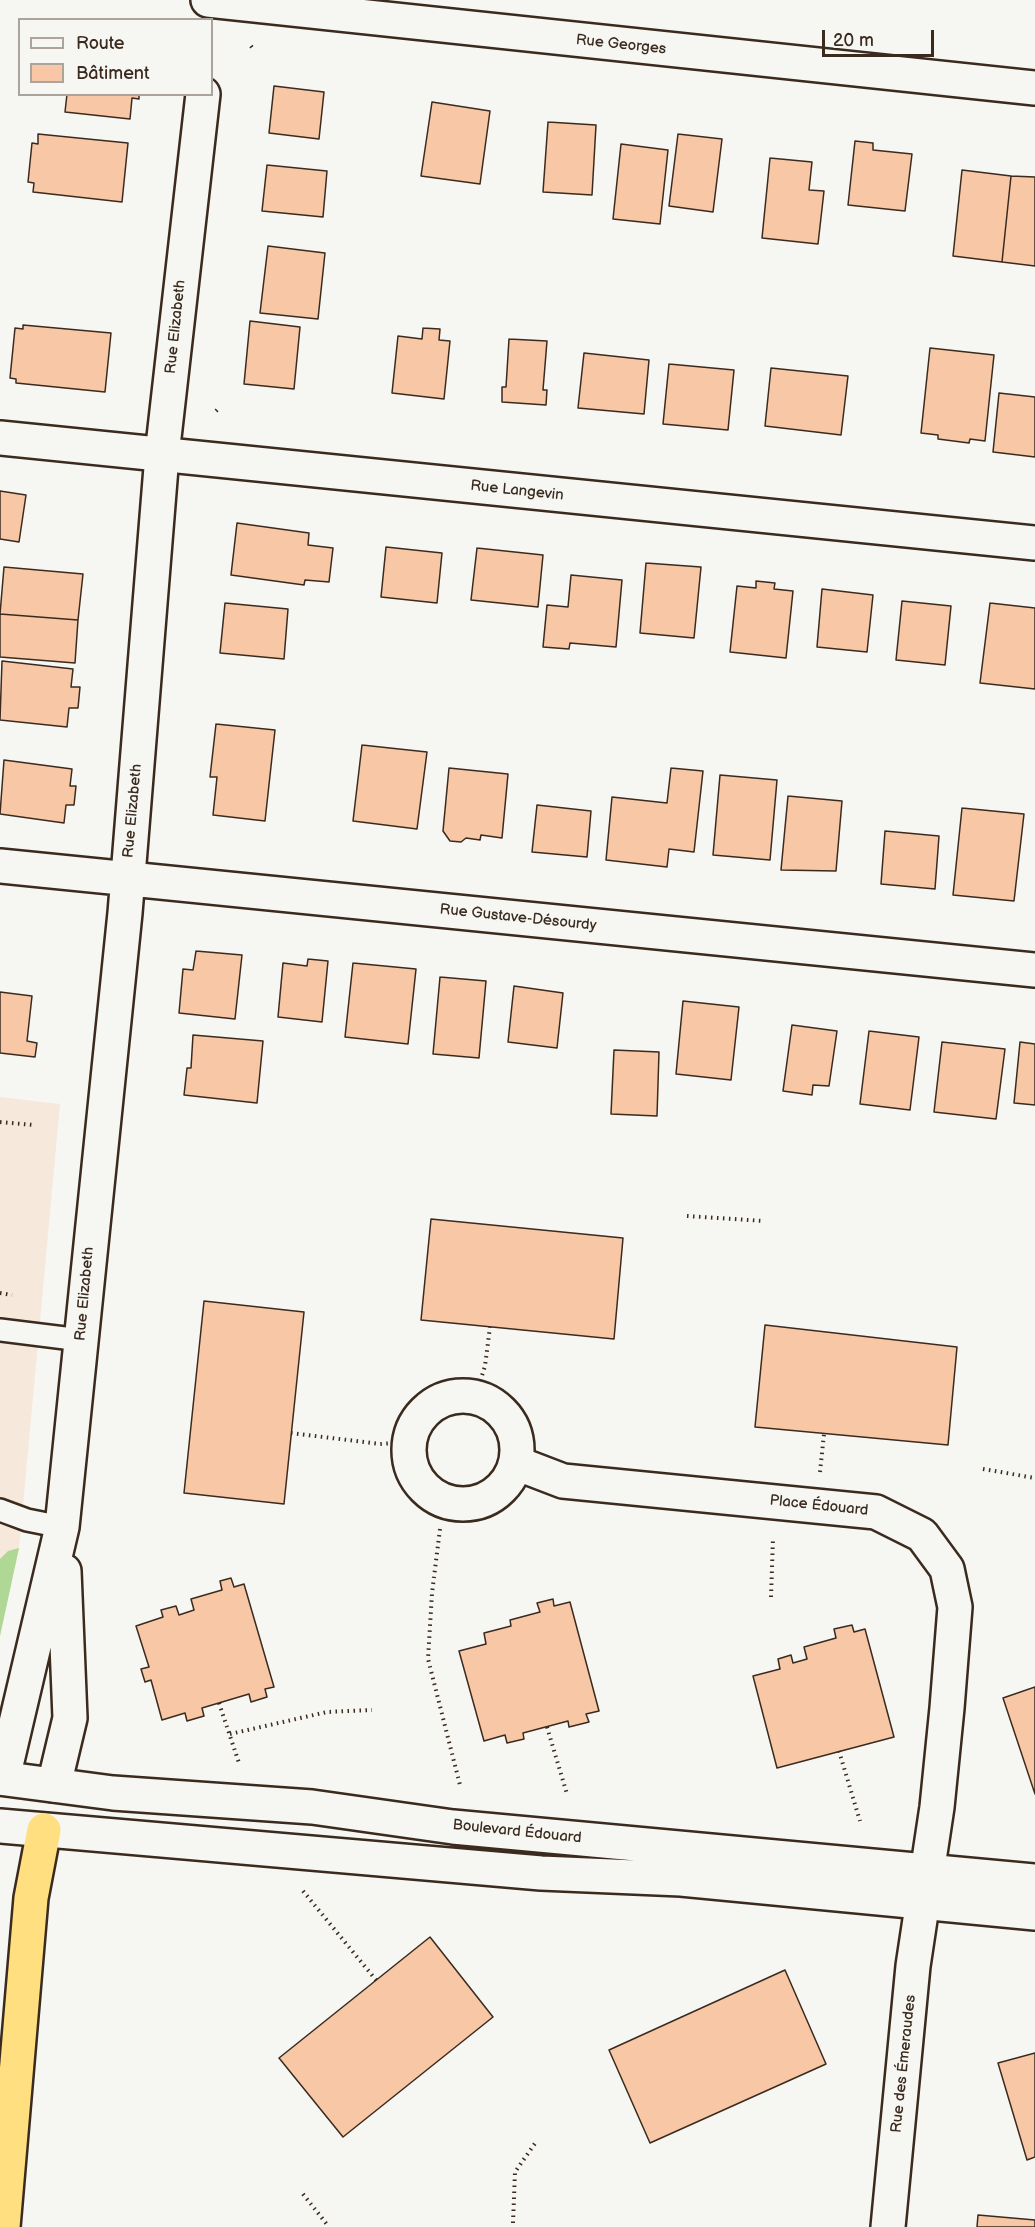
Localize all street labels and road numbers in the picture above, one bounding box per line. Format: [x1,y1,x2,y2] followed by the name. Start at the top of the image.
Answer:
[575,31,667,59] street label: Rue Georges
[162,279,190,375] street label: Rue Elizabeth
[469,477,565,505] street label: Rue Langevin
[120,763,146,859] street label: Rue Elizabeth
[439,901,597,935] street label: Rue Gustave-Désourdy
[72,1246,98,1342] street label: Rue Elizabeth
[769,1492,869,1520] street label: Place Édouard
[452,1816,582,1848] street label: Boulevard Édouard
[888,1994,920,2134] street label: Rue des Émeraudes

